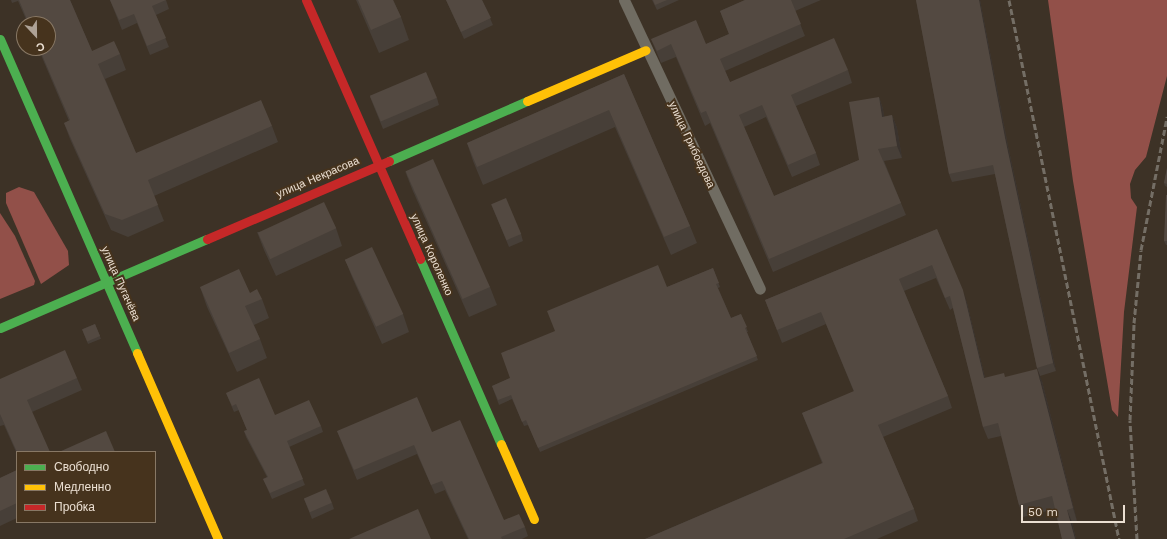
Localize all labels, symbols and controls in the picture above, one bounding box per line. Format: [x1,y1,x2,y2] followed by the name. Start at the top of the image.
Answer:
[16,16,56,56] north arrow
[34,39,46,54] text: С
[665,99,717,191] street label: улица Грибоедова
[275,155,361,201] street label: улица Некрасова
[407,212,455,298] street label: улица Короленко
[98,244,142,324] street label: улица Пугачёва
[16,451,156,523] legend
[54,460,109,474] text: Свободно
[54,480,111,494] text: Медленно
[1023,497,1127,523] scale bar
[54,500,95,514] text: Пробка
[1028,505,1058,519] text: 50 m

